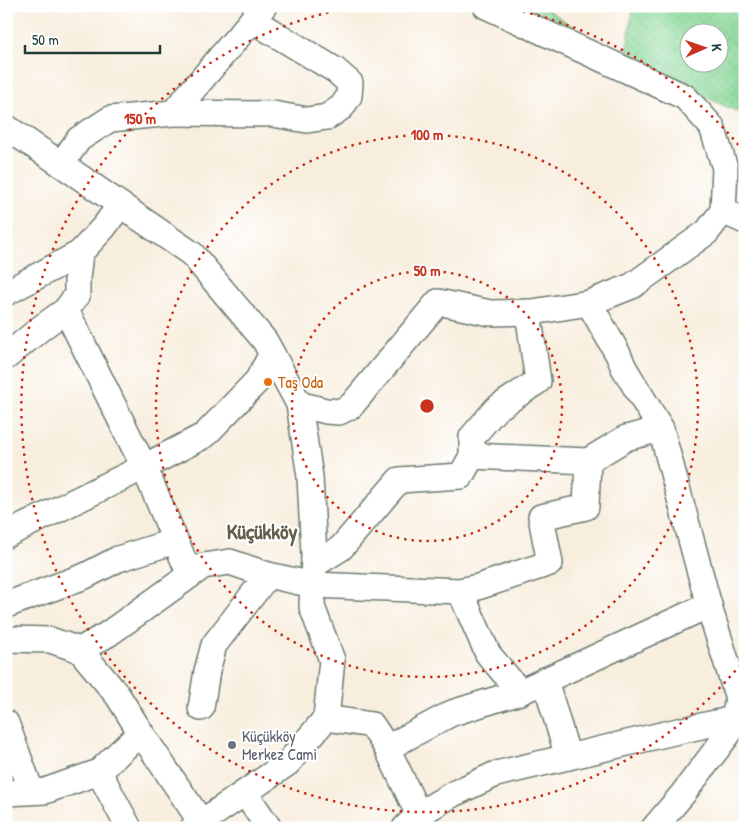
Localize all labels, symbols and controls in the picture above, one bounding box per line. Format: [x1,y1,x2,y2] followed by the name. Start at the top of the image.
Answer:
[25,22,160,54] scale bar
[678,22,728,72] north arrow
[32,29,59,50] text: 50 m
[708,44,727,52] text: K
[124,108,156,129] text: 150 m
[411,124,443,145] text: 100 m
[414,260,440,281] text: 50 m
[278,371,323,393] place label: Taş Oda
[262,376,274,388] marker: Taş Oda
[418,397,436,415] centre of rings
[227,517,297,547] district label: Küçükköy
[242,725,317,765] place label: Küçükköy Merkez Cami
[226,739,238,751] marker: Küçükköy Merkez Cami

